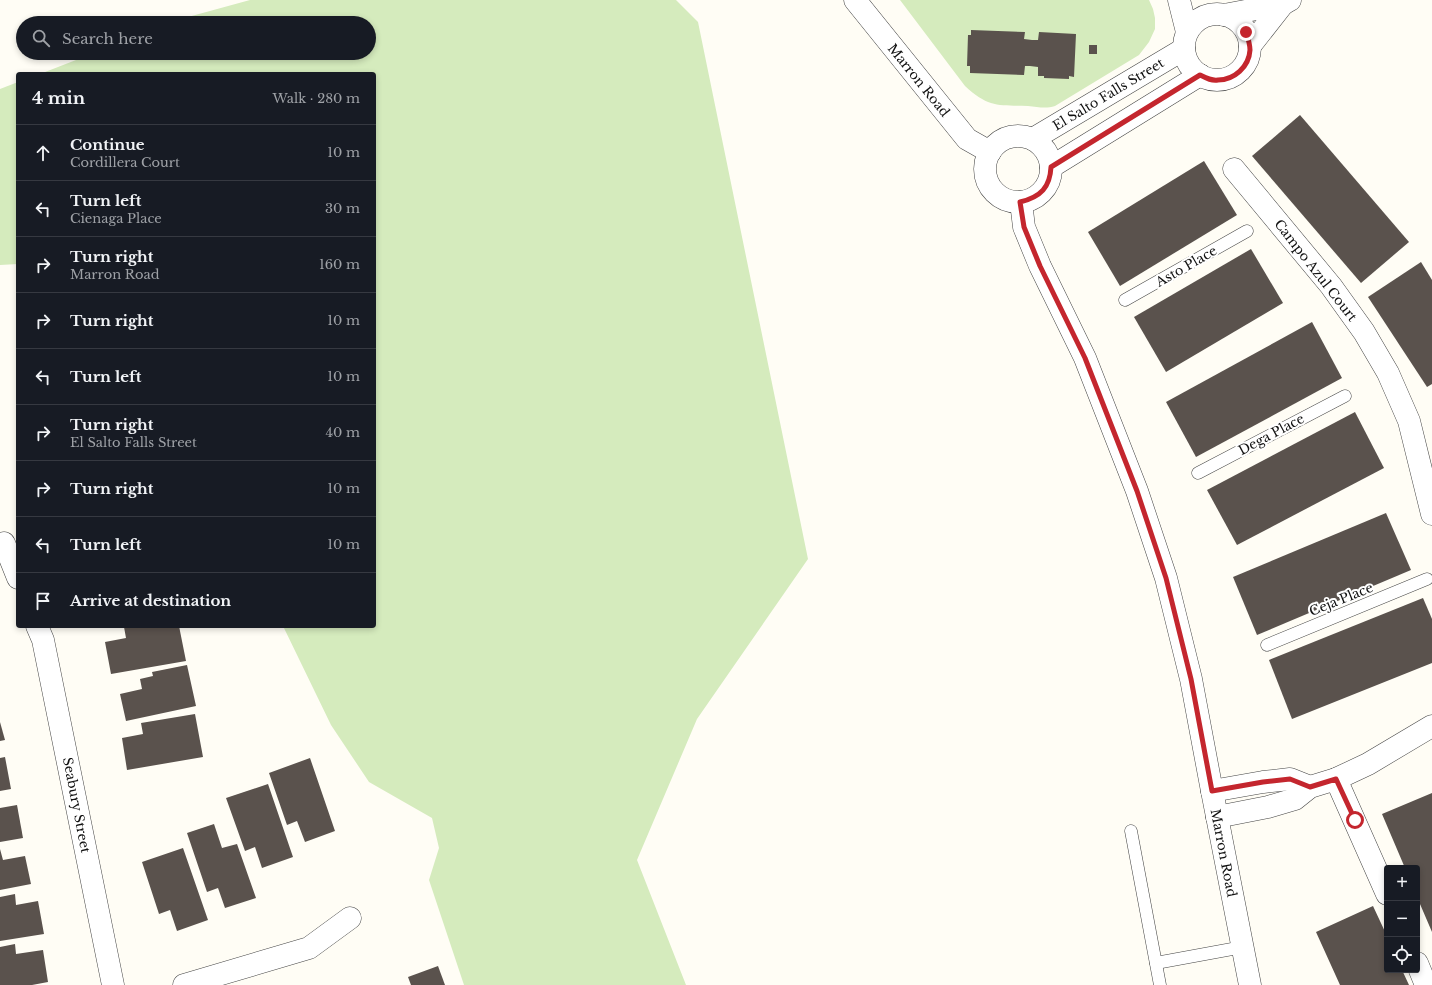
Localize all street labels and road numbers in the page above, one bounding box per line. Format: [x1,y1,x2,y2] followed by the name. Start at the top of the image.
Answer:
[884,40,953,121] street label: Marron Road
[1049,54,1167,134] street label: El Salto Falls Street
[1270,216,1361,325] street label: Campo Azul Court
[1152,242,1220,291] street label: Asto Place
[1235,410,1307,459] street label: Dega Place
[1307,579,1376,620] street label: Ceja Place
[59,756,94,855] street label: Seabury Street
[1207,808,1240,899] street label: Marron Road

